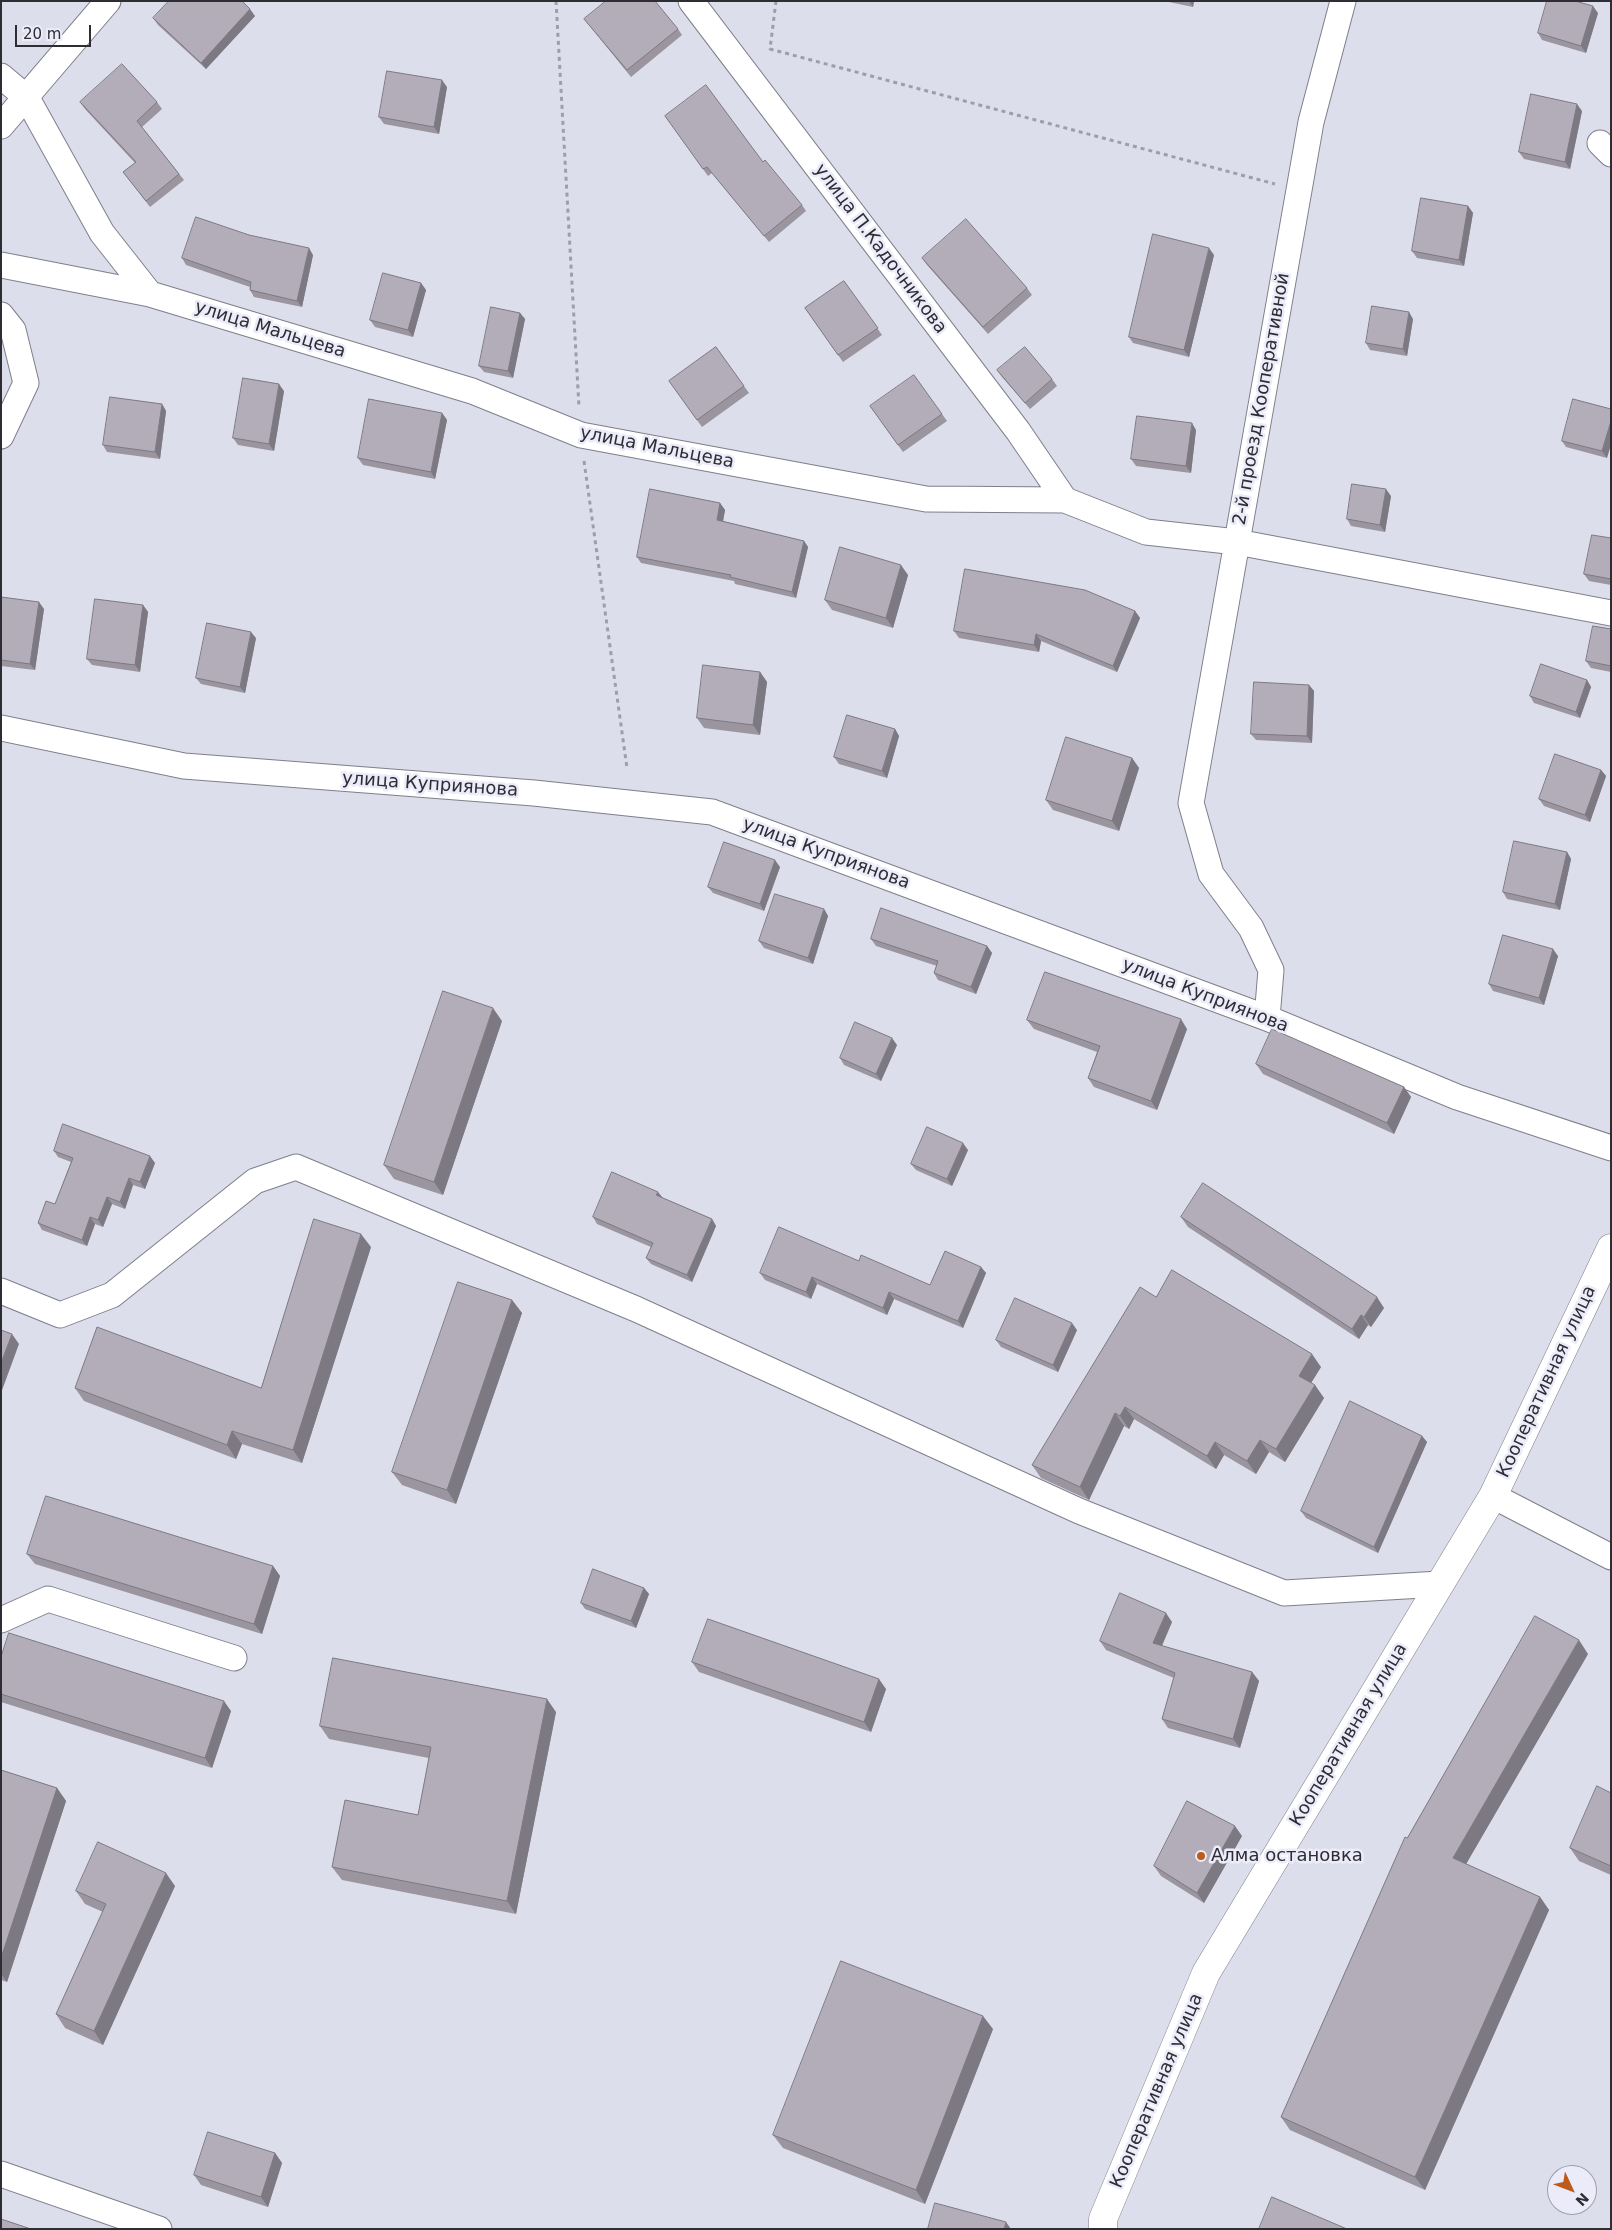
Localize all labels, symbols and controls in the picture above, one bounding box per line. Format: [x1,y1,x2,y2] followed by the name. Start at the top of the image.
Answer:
[18,15,94,47] scale bar
[23,25,61,43] text: 20 m
[809,160,951,338] street label: улица П.Кадочникова
[1229,271,1295,527] street label: 2-й проезд Кооперативной
[192,297,348,363] street label: улица Мальцева
[578,422,736,474] street label: улица Мальцева
[341,768,519,802] street label: улица Куприянова
[739,814,913,894] street label: улица Куприянова
[1119,954,1291,1038] street label: улица Куприянова
[1493,1283,1601,1481] street label: Кооперативная улица
[1286,1640,1412,1830] street label: Кооперативная улица
[1211,1845,1363,1867] place label: Алма остановка
[1195,1850,1207,1862] marker: Алма остановка
[1106,1990,1208,2192] street label: Кооперативная улица
[1547,2165,1597,2215] north arrow
[1572,2190,1592,2209] text: N

